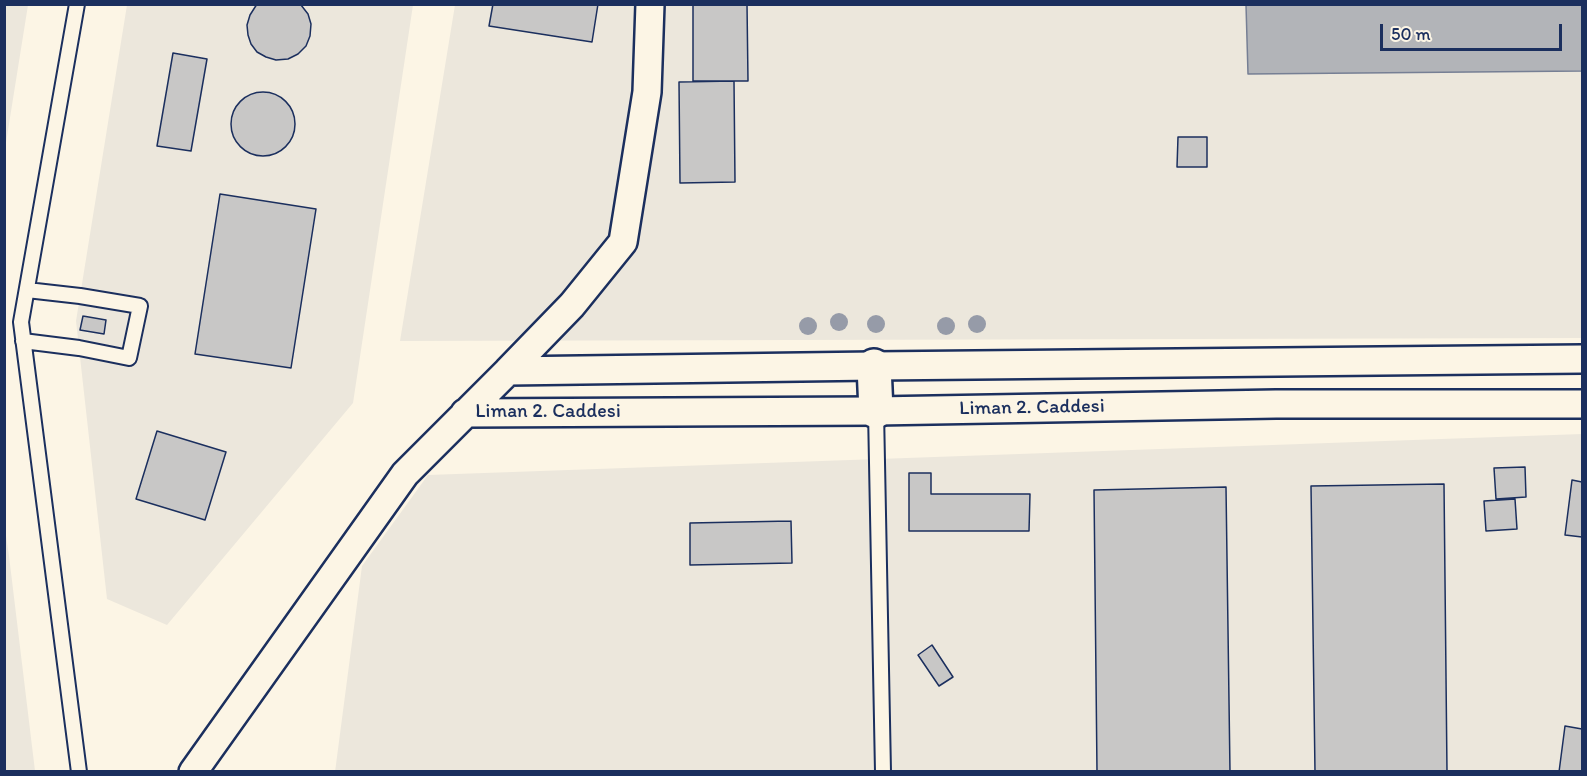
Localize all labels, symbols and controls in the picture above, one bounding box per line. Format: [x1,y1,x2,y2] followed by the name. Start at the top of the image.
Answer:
[1383,12,1564,50] scale bar
[1391,23,1431,45] text: 50 m
[959,395,1105,421] street label: Liman 2. Caddesi
[475,400,621,424] street label: Liman 2. Caddesi

